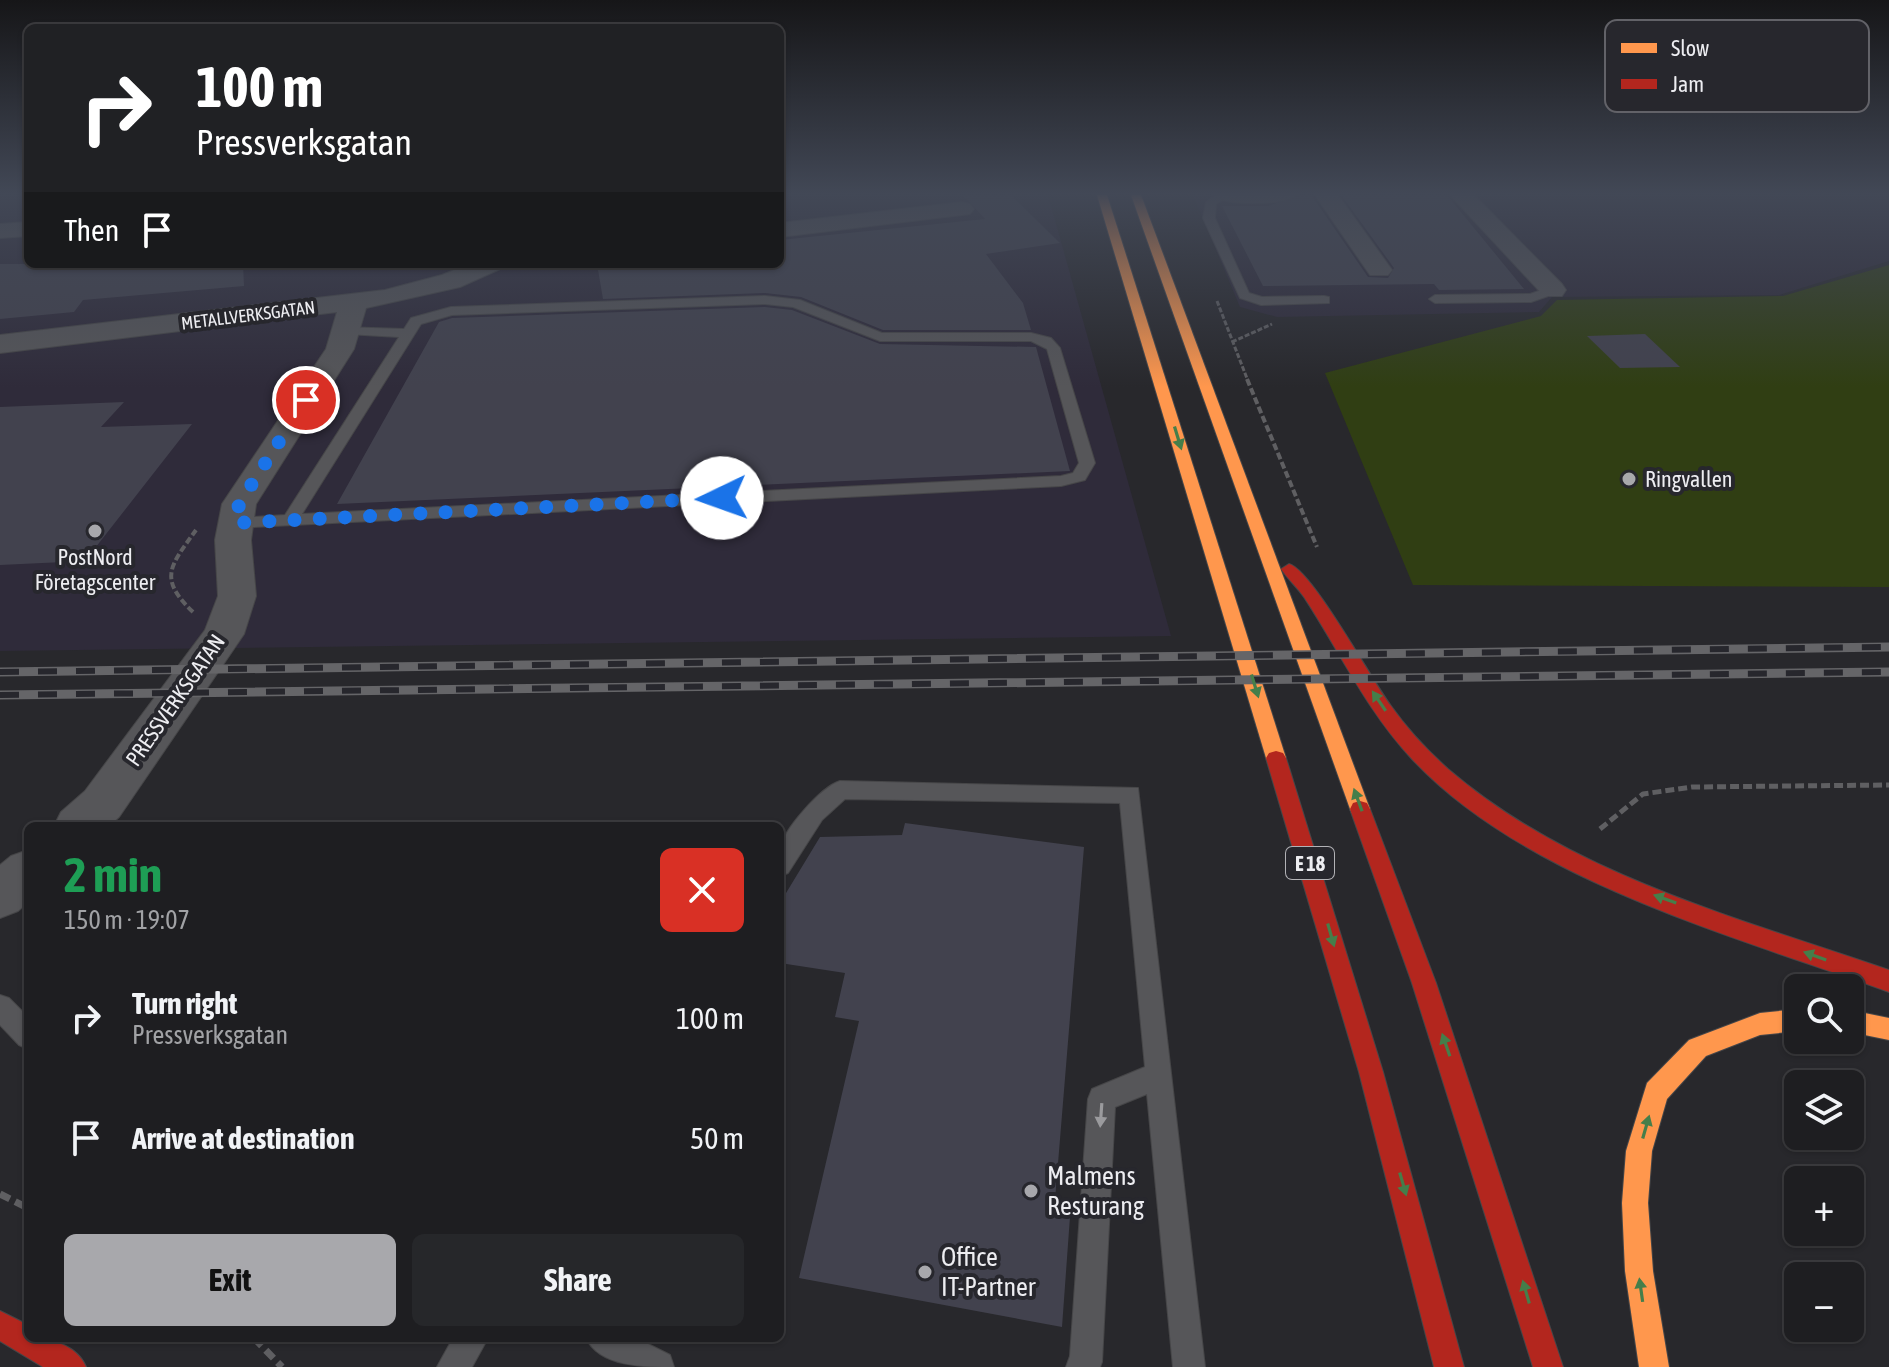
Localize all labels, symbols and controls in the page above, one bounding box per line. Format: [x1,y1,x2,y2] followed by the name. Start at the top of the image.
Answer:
[1605,20,1869,112] legend
[1671,35,1709,61] text: Slow
[196,55,323,119] text: 100 m
[64,56,168,160] icon: right
[1671,71,1704,97] text: Jam
[196,121,412,163] text: Pressverksgatan
[135,208,179,252] icon: arrive
[64,213,119,247] text: Then
[180,296,316,334] street label: METALLVERKSGATAN
[272,366,340,434] pin
[284,378,328,422] icon: arrive
[1172,426,1185,450] one-way arrow
[680,456,764,540] position arrow
[1645,466,1732,492] place label: Ringvallen
[1620,470,1638,488] marker: Ringvallen
[86,522,104,540] marker: PostNord Företagscenter
[35,544,156,595] place label: PostNord Företagscenter
[120,629,230,771] street label: PRESSVERKSGATAN
[1250,674,1262,698] one-way arrow
[1371,691,1386,712] one-way arrow
[1351,788,1364,812] one-way arrow
[64,847,162,902] text: 2 min
[1286,847,1334,879] road number: E 18
[660,848,744,932] button: close
[1653,893,1677,905] one-way arrow
[64,905,190,935] text: 150 m · 19:07
[1325,923,1338,947] one-way arrow
[1803,949,1827,962] one-way arrow
[1784,974,1864,1342] map controls
[1784,974,1864,1054] button: search
[132,986,238,1020] text: Turn right
[64,996,108,1040] icon: right
[676,1001,744,1035] text: 100 m
[132,1020,288,1050] text: Pressverksgatan
[1439,1033,1451,1057] one-way arrow
[1784,1070,1864,1150] button: layers
[1094,1103,1107,1128] one-way arrow
[1640,1114,1653,1138] one-way arrow
[64,1116,108,1160] icon: arrive
[132,1121,354,1155] text: Arrive at destination
[690,1121,744,1155] text: 50 m
[1047,1161,1145,1221] place label: Malmens Resturang
[1784,1166,1864,1246] button: +
[1397,1173,1410,1197] one-way arrow
[1022,1182,1040,1200] marker: Malmens Resturang
[64,1234,396,1326] button: Exit
[412,1234,744,1326] button: Share
[941,1242,1036,1302] place label: Office IT-Partner
[1784,1262,1864,1342] button: −
[916,1263,934,1281] marker: Office IT-Partner
[1634,1277,1647,1302] one-way arrow
[1519,1280,1532,1304] one-way arrow

